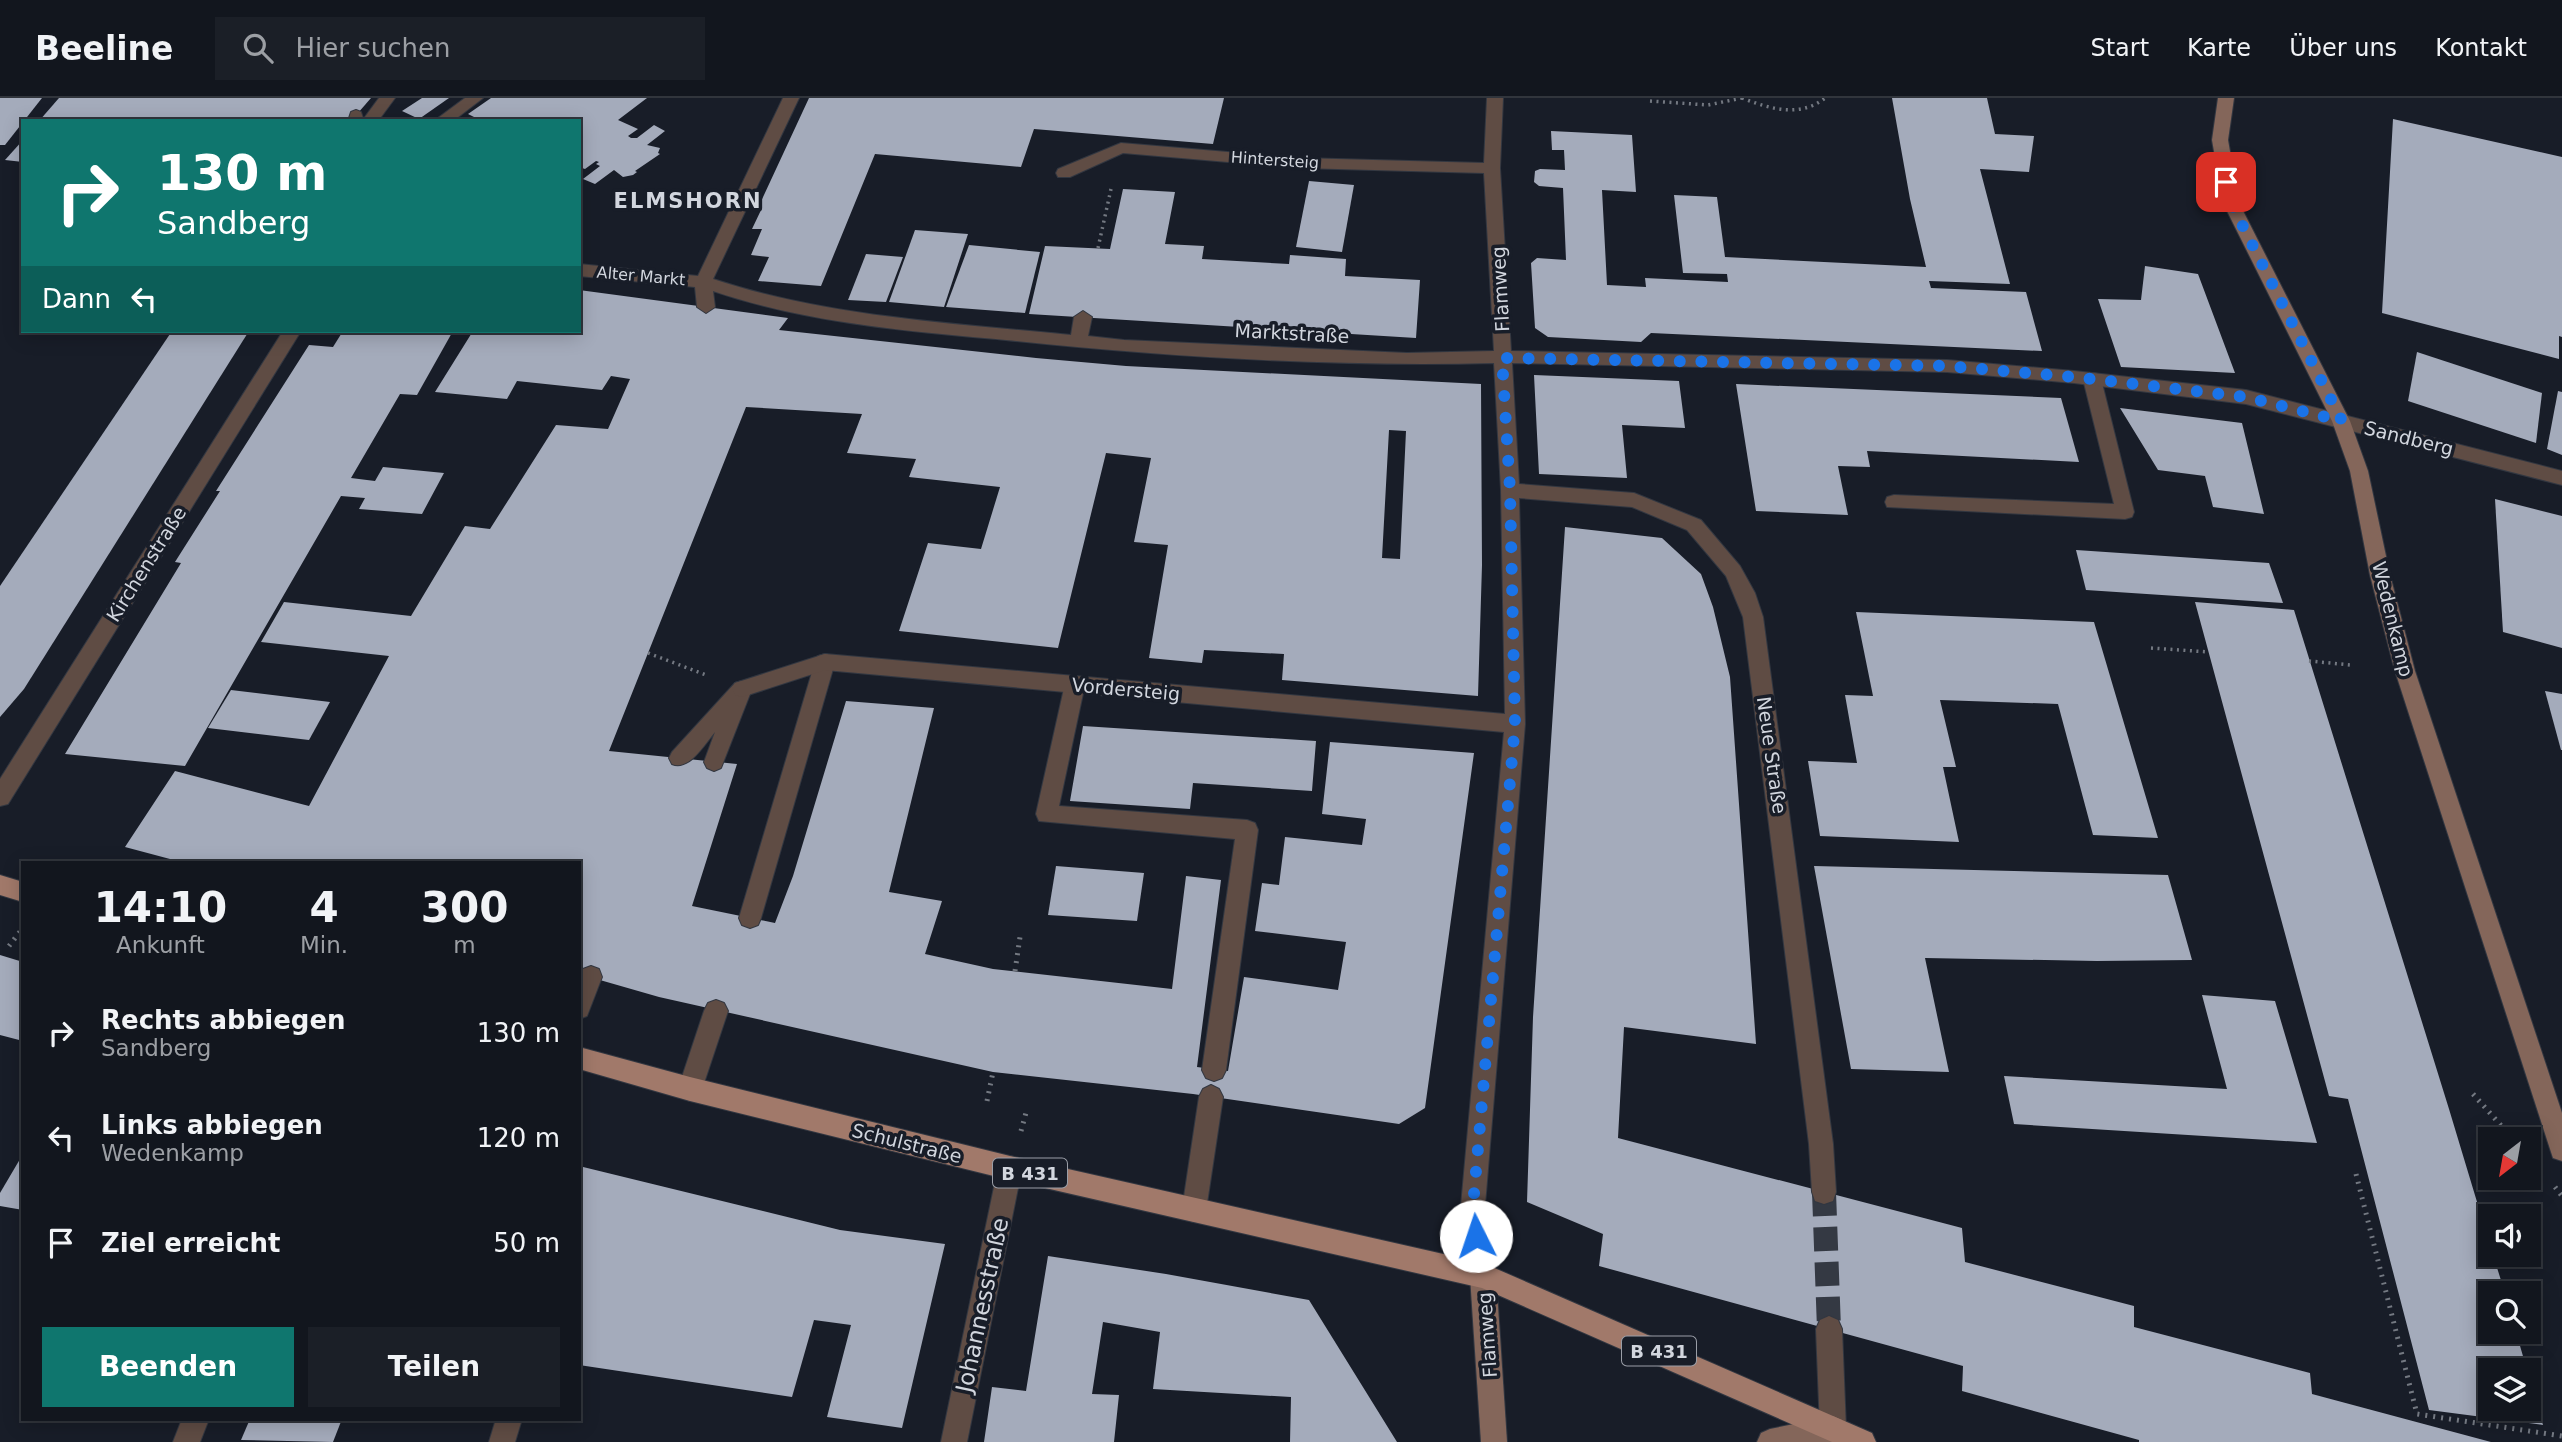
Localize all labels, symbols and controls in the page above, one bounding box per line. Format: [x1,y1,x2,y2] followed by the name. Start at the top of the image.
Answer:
[215,17,705,80] search box
[35,29,173,68] text: Beeline
[239,29,277,67] icon: search
[295,33,450,63] text: Hier suchen
[2090,34,2149,62] text: Start
[2187,34,2251,62] text: Karte
[2289,34,2397,62] text: Über uns
[2435,34,2527,62] text: Kontakt
[157,145,327,202] text: 130 m
[42,147,133,238] icon: right
[1230,147,1320,173] street label: Hintersteig
[2196,152,2256,212] pin
[2207,163,2245,201] icon: arrive
[614,189,762,213] district label: ELMSHORN
[157,204,310,242] text: Sandberg
[1487,246,1513,332] street label: Flamweg
[596,263,686,289] street label: Alter Markt
[125,280,163,318] icon: left
[42,284,111,314] text: Dann
[1234,319,1350,347] street label: Marktstraße
[2362,416,2456,460] street label: Sandberg
[102,502,190,626] street label: Kirchenstraße
[2368,559,2418,679] street label: Wedenkamp
[1071,673,1181,705] street label: Vordersteig
[1753,695,1791,815] street label: Neue Straße
[94,883,227,932] text: 14:10
[309,883,339,932] text: 4
[421,883,508,932] text: 300
[116,932,205,958] text: Ankunft
[300,932,348,958] text: Min.
[453,932,476,958] text: m
[101,1005,346,1035] text: Rechts abbiegen
[42,1014,80,1052] icon: right
[477,1018,560,1048] text: 130 m
[101,1035,211,1061] text: Sandberg
[101,1110,323,1140] text: Links abbiegen
[42,1119,80,1157] icon: left
[850,1119,964,1167] street label: Schulstraße
[477,1123,560,1153] text: 120 m
[2478,1127,2541,1190] north arrow
[2478,1127,2541,1421] map controls
[101,1140,244,1166] text: Wedenkamp
[993,1158,1067,1188] road number: B 431
[1439,1199,1513,1273] position arrow
[2478,1204,2541,1267] button: sound
[950,1215,1013,1397] street label: Johannesstraße
[42,1224,80,1262] icon: arrive
[101,1228,281,1258] text: Ziel erreicht
[493,1228,560,1258] text: 50 m
[2478,1281,2541,1344] button: search
[1473,1292,1501,1378] street label: Flamweg
[42,1327,294,1407] button: Beenden
[308,1327,560,1407] button: Teilen
[1622,1336,1696,1366] road number: B 431
[2478,1358,2541,1421] button: layers

